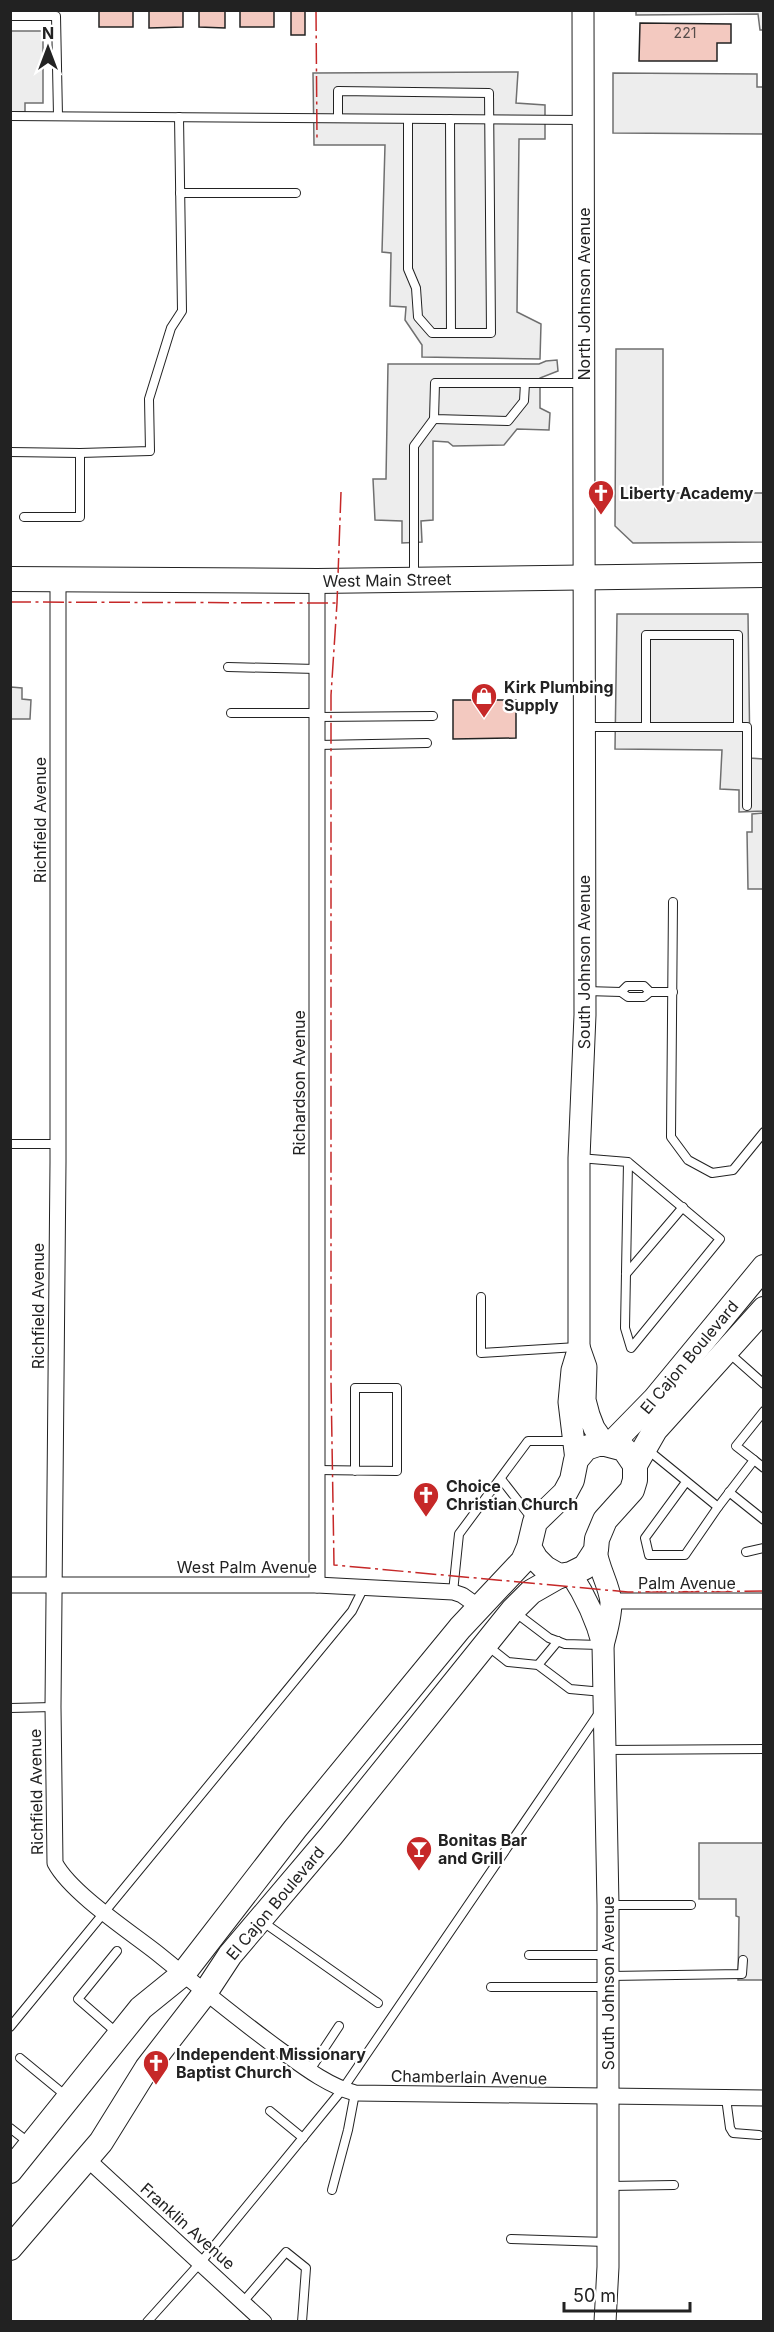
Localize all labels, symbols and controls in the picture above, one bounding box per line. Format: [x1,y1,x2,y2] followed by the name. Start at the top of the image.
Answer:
[18,18,78,78] north arrow
[42,23,54,43] text: N
[674,24,696,41] house number: 221
[574,208,594,380] street label: North Johnson Avenue
[586,478,616,516] church icon: Liberty Academy
[620,483,754,503] place label: Liberty Academy
[322,569,452,591] street label: West Main Street
[504,677,614,715] place label: Kirk Plumbing Supply
[469,681,499,719] shop icon: Kirk Plumbing Supply
[30,757,50,883] street label: Richfield Avenue
[574,875,594,1049] street label: South Johnson Avenue
[289,1010,309,1156] street label: Richardson Avenue
[28,1243,48,1369] street label: Richfield Avenue
[636,1296,742,1418] street label: El Cajon Boulevard
[446,1476,578,1514] place label: Choice Christian Church
[411,1480,441,1518] church icon: Choice Christian Church
[177,1557,317,1577] street label: West Palm Avenue
[638,1573,736,1593] street label: Palm Avenue
[25,1729,47,1855] street label: Richfield Avenue
[438,1830,528,1868] place label: Bonitas Bar and Grill
[404,1834,434,1872] bar icon: Bonitas Bar and Grill
[222,1842,328,1964] street label: El Cajon Boulevard
[598,1896,618,2070] street label: South Johnson Avenue
[176,2044,366,2082] place label: Independent Missionary Baptist Church
[141,2048,171,2086] church icon: Independent Missionary Baptist Church
[391,2066,547,2088] street label: Chamberlain Avenue
[137,2178,239,2274] street label: Franklin Avenue
[564,2275,690,2313] scale bar
[573,2285,616,2306] text: 50 m

